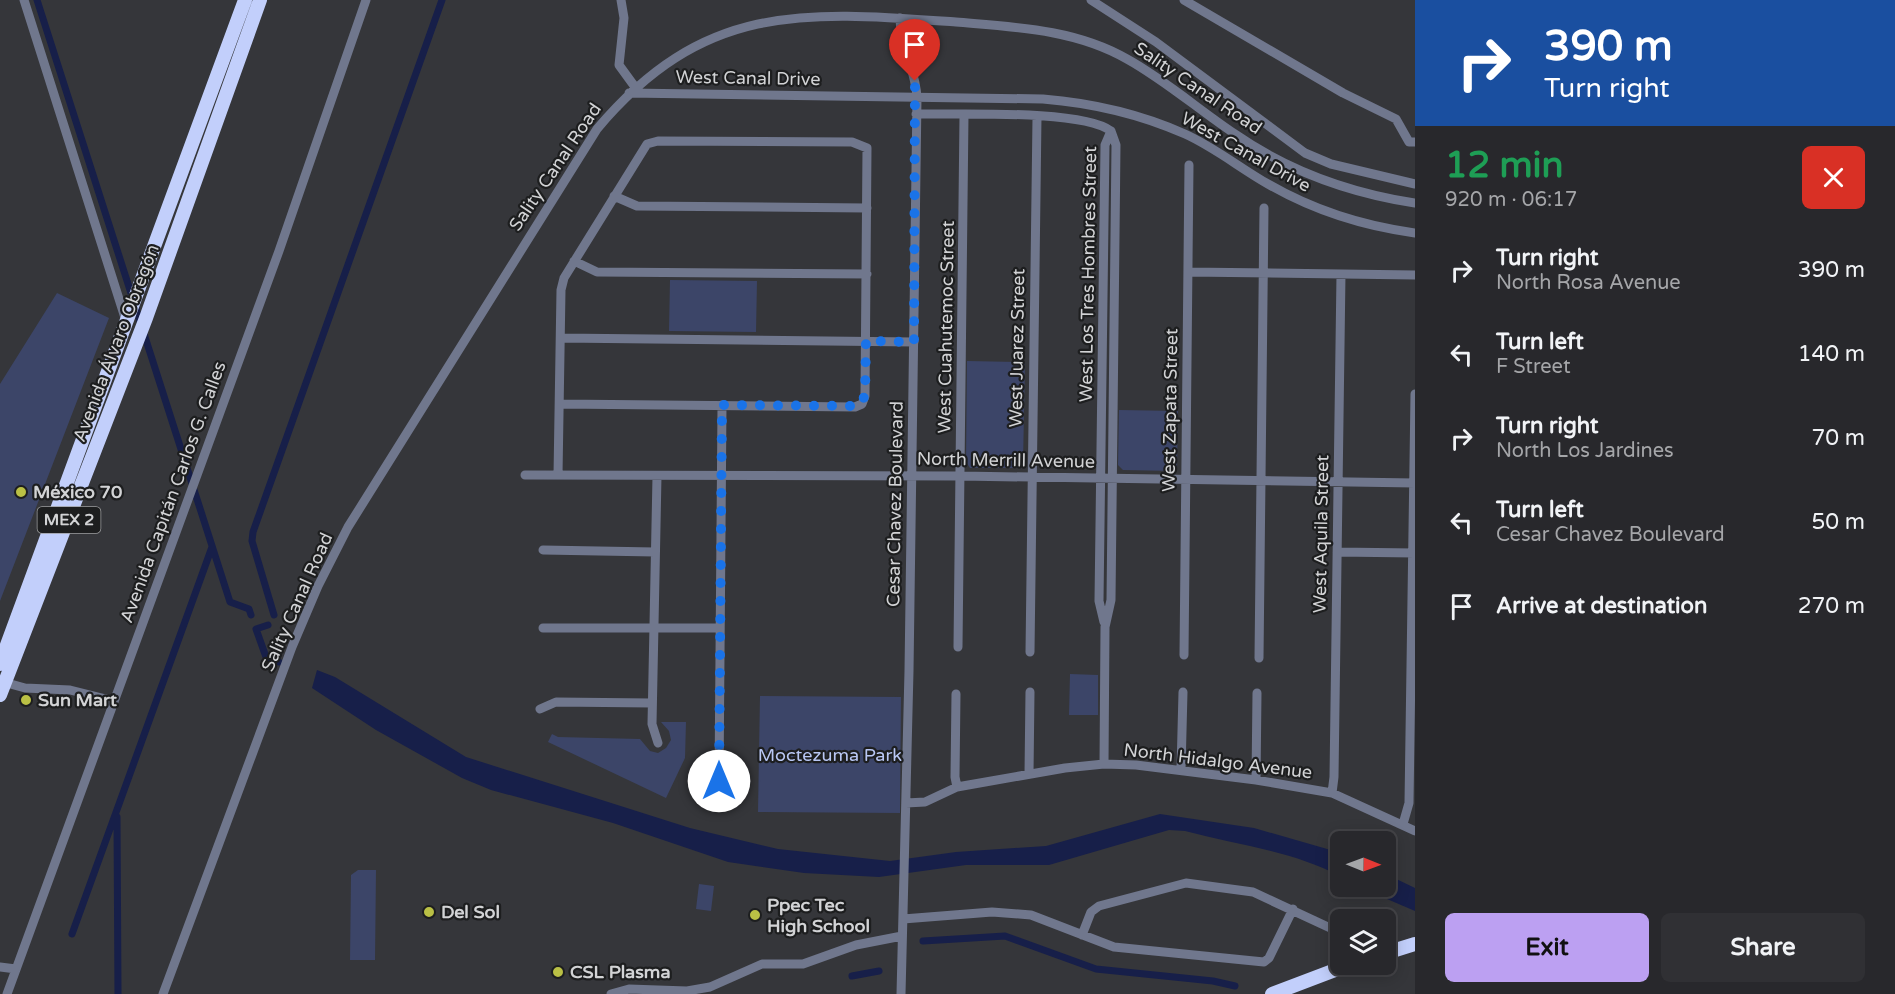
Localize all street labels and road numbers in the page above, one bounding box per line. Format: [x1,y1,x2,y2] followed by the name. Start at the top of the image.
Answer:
[1130,37,1266,139] street label: Sality Canal Road
[675,66,821,90] street label: West Canal Drive
[504,99,606,235] street label: Sality Canal Road
[1177,107,1315,197] street label: West Canal Drive
[1075,146,1101,402] street label: West Los Tres Hombres Street
[933,220,959,434] street label: West Cuahutemoc Street
[68,241,164,445] street label: Avenida Álvaro Obregón
[1005,268,1029,428] street label: West Juarez Street
[1158,328,1182,492] street label: West Zapata Street
[115,358,231,626] street label: Avenida Capitán Carlos G. Calles
[882,401,908,607] street label: Cesar Chavez Boulevard
[917,447,1095,473] street label: North Merrill Avenue
[1309,454,1333,613] street label: West Aquila Street
[38,507,100,533] road number: MEX 2
[257,529,337,675] street label: Sality Canal Road
[1122,739,1314,783] street label: North Hidalgo Avenue

